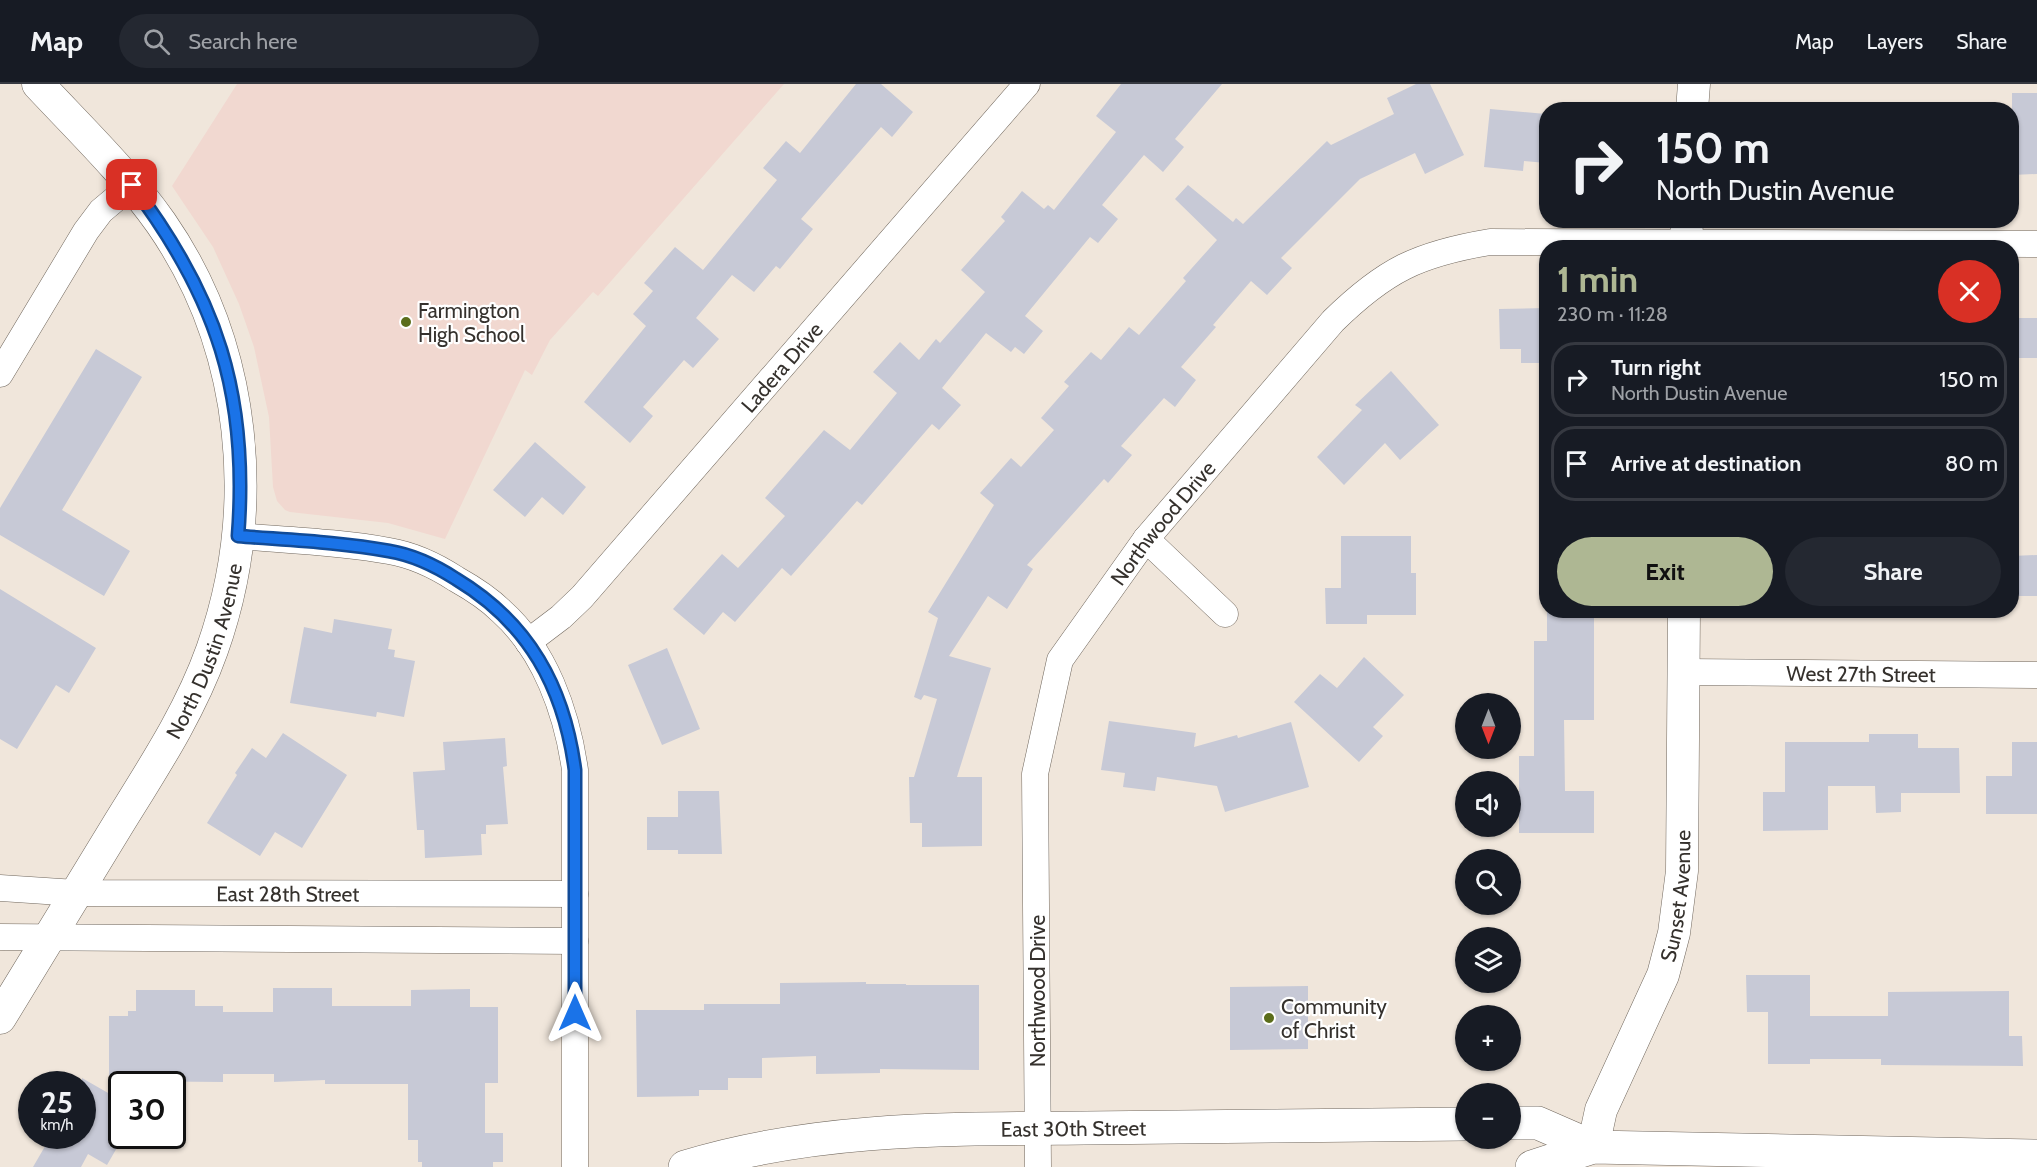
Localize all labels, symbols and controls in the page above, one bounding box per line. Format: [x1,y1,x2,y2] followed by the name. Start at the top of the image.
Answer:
[119,14,539,68] search box
[30,24,83,58] text: Map
[140,25,173,58] icon: search
[188,28,297,55] text: Search here
[1795,29,1834,54] text: Map
[1867,29,1923,54] text: Layers
[1956,29,2007,54] text: Share
[1656,122,1770,174] text: 150 m
[1557,126,1635,204] icon: right
[106,159,157,210] pin
[115,168,148,201] icon: arrive
[1656,174,1894,207] text: North Dustin Avenue
[1557,257,1638,301] text: 1 min
[1938,260,2001,323] button: close
[418,298,525,347] place label: Farmington High School
[1557,302,1668,326] text: 230 m · 11:28
[399,315,413,329] marker: Farmington High School
[736,316,828,417] street label: Ladera Drive
[1611,354,1701,381] text: Turn right
[1560,363,1593,396] icon: right
[1939,366,1998,393] text: 150 m
[1611,381,1787,405] text: North Dustin Avenue
[1560,447,1593,480] icon: arrive
[1611,450,1801,477] text: Arrive at destination
[1945,450,1998,477] text: 80 m
[1105,455,1220,590] street label: Northwood Drive
[1557,537,1773,606] button: Exit
[1785,537,2001,606] button: Share
[160,561,247,743] street label: North Dustin Avenue
[1786,660,1936,687] street label: West 27th Street
[1455,693,1521,759] north arrow
[1455,693,1521,1149] map controls
[1455,771,1521,837] button: sound
[1654,830,1695,964] street label: Sunset Avenue
[1455,849,1521,915] button: search
[216,881,359,906] street label: East 28th Street
[1025,914,1050,1067] street label: Northwood Drive
[1455,927,1521,993] button: layers
[543,981,607,1045] position arrow
[1281,994,1387,1043] place label: Community of Christ
[1455,1005,1521,1071] button: +
[1262,1011,1276,1025] marker: Community of Christ
[108,1071,186,1149] speed limit sign: 30
[1455,1083,1521,1149] button: −
[41,1084,73,1121] text: 25
[1001,1115,1146,1141] street label: East 30th Street
[41,1116,73,1134] text: km/h

